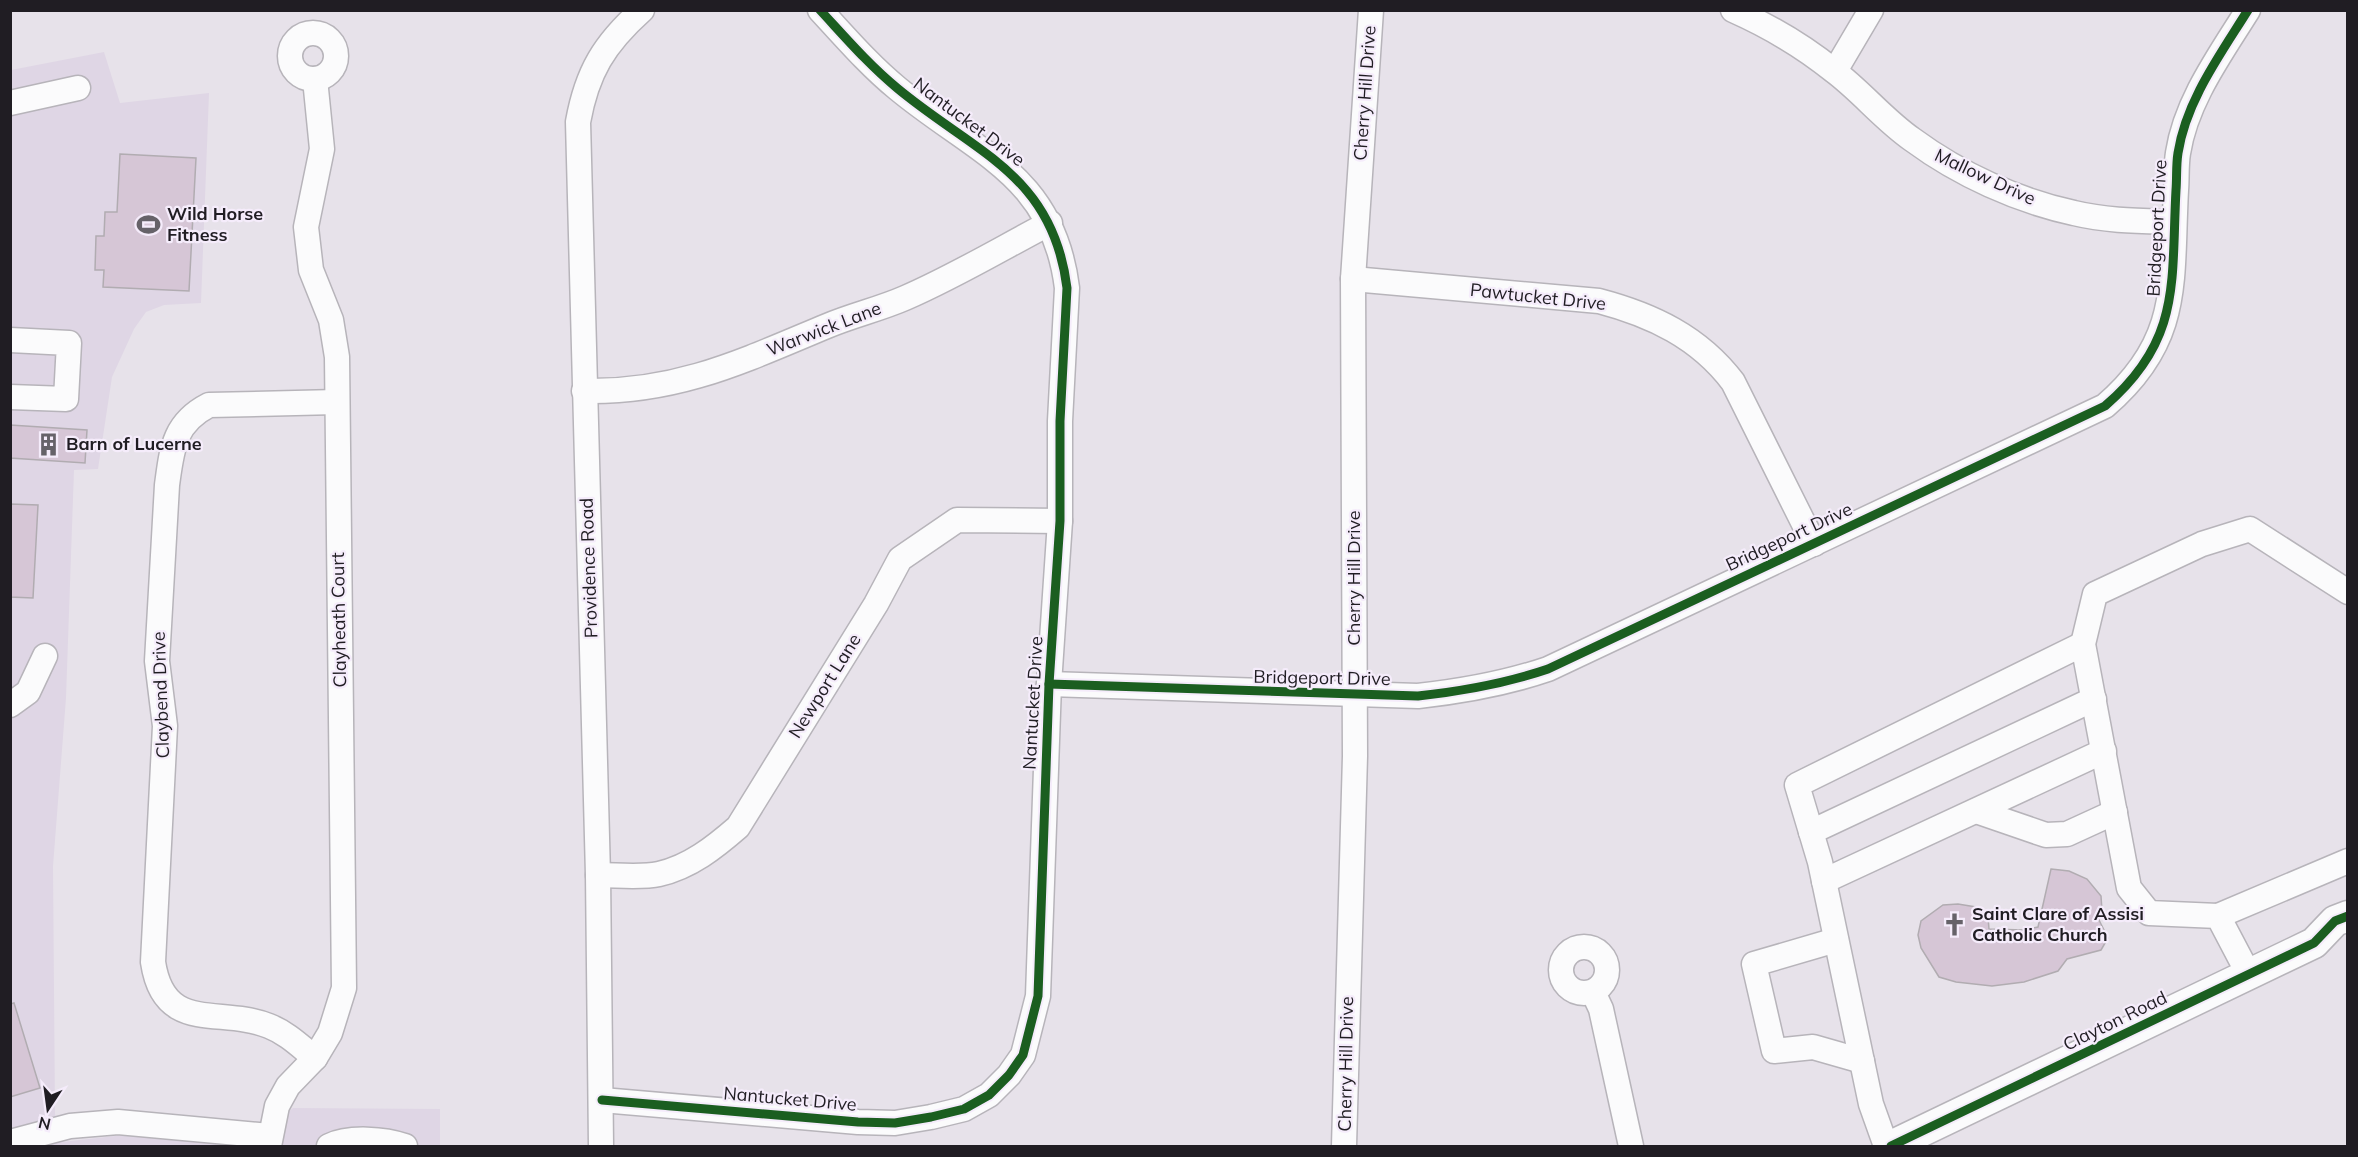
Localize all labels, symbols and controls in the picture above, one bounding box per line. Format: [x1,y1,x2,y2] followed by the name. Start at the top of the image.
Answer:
[1348,25,1381,161] street label: Cherry Hill Drive
[909,72,1030,171] street label: Nantucket Drive
[1931,143,2039,210] street label: Mallow Drive
[2141,159,2172,297] street label: Bridgeport Drive
[167,202,263,246] place label: Wild Horse Fitness
[136,211,162,237] sports icon: Wild Horse Fitness
[1469,278,1607,315] street label: Pawtucket Drive
[763,296,884,361] street label: Warwick Lane
[35,431,61,457] building icon: Barn of Lucerne
[66,432,202,455] place label: Barn of Lucerne
[575,497,602,639] street label: Providence Road
[1722,497,1856,576] street label: Bridgeport Drive
[1342,510,1365,646] street label: Cherry Hill Drive
[326,552,351,688] street label: Clayheath Court
[783,629,866,742] street label: Newport Lane
[147,631,174,759] street label: Claybend Drive
[1018,636,1047,770] street label: Nantucket Drive
[1253,665,1391,690] street label: Bridgeport Drive
[1972,902,2144,946] place label: Saint Clare of Assisi Catholic Church
[1941,911,1967,937] church icon: Saint Clare of Assisi Catholic Church
[2059,985,2171,1056] street label: Clayton Road
[1333,996,1358,1132] street label: Cherry Hill Drive
[18,1079,78,1139] north arrow
[722,1081,858,1116] street label: Nantucket Drive
[36,1113,53,1135] text: N

